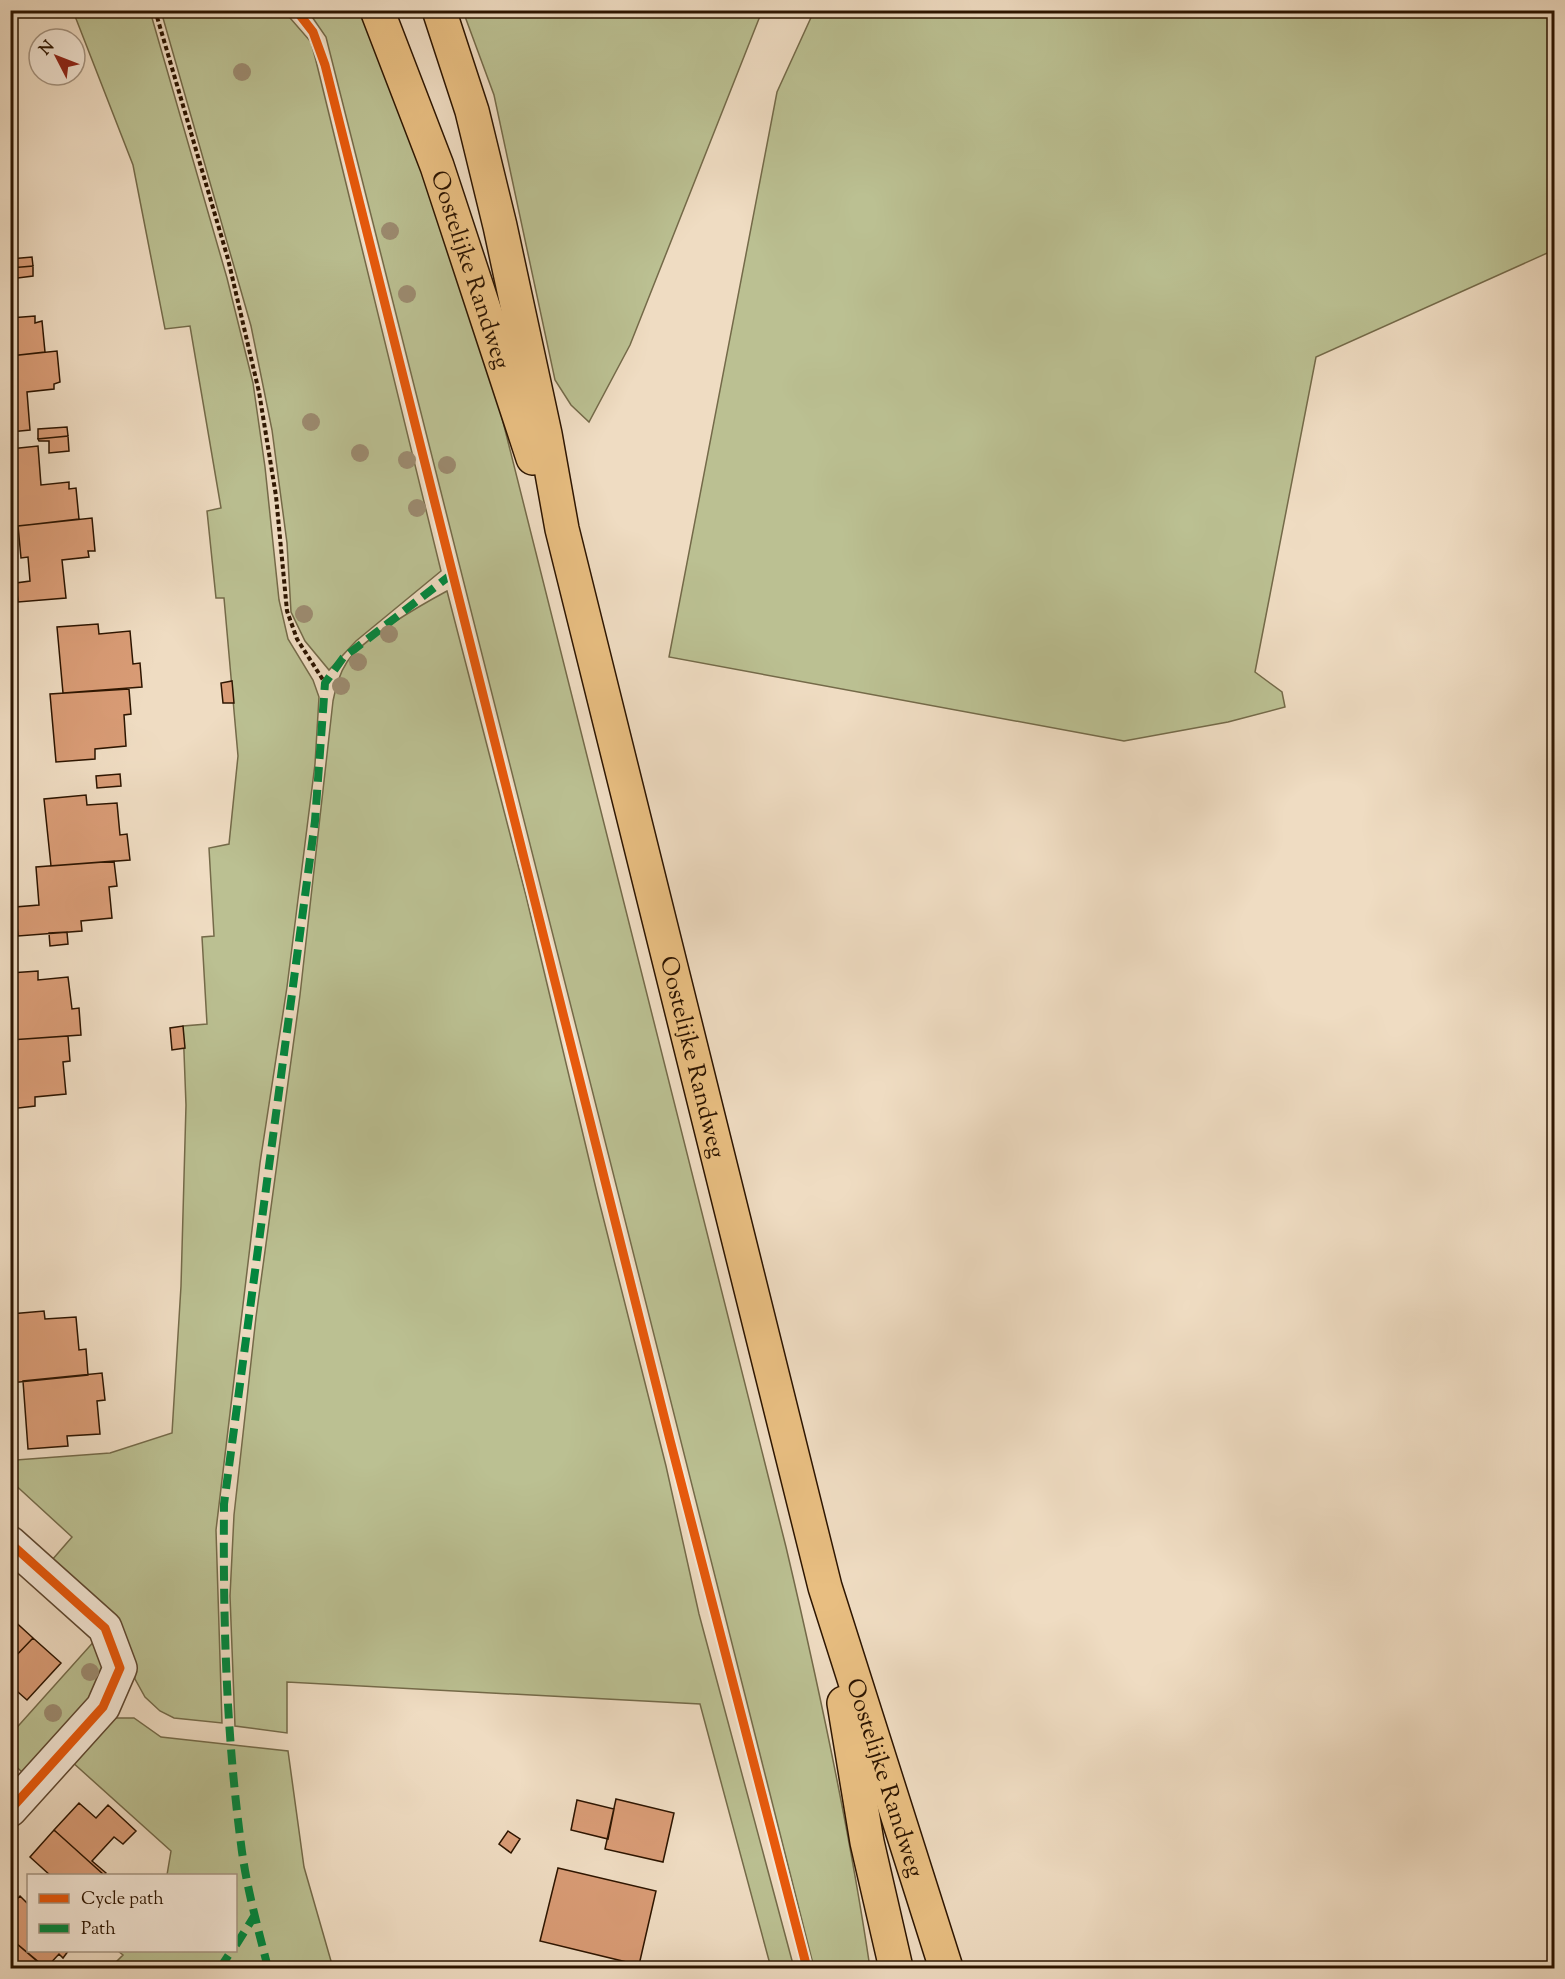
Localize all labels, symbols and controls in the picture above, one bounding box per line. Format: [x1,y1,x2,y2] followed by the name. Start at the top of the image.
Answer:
[27,27,87,87] north arrow
[35,36,61,61] text: N
[421,166,518,374] street label: Oostelijke Randweg
[650,953,733,1162] street label: Oostelijke Randweg
[836,1674,931,1882] street label: Oostelijke Randweg
[27,1874,237,1952] legend
[81,1887,164,1913] text: Cycle path
[81,1917,116,1943] text: Path

